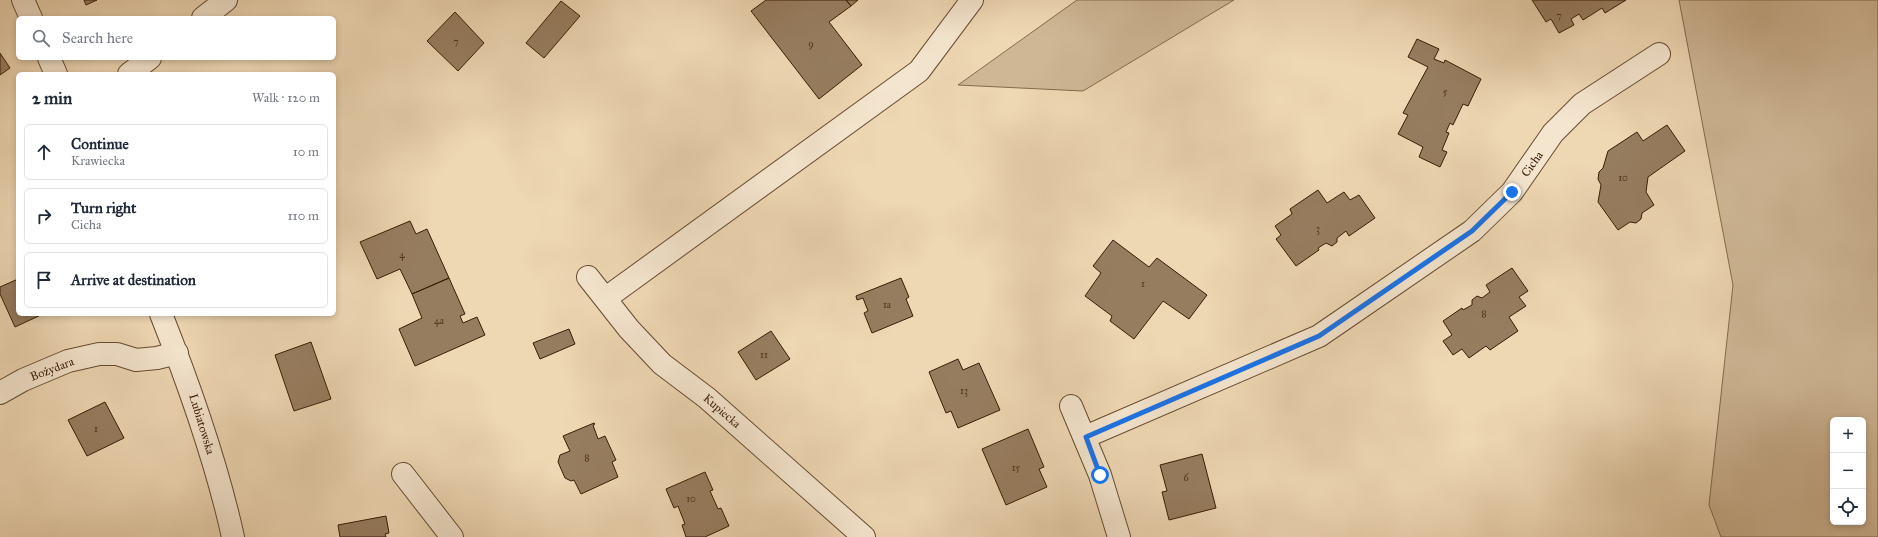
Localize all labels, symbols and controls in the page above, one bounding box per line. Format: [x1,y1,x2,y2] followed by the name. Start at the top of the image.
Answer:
[1556,10,1562,22] house number: 7
[16,16,336,60] search box
[30,27,52,49] icon: search
[62,29,133,47] text: Search here
[453,36,459,48] house number: 7
[808,38,814,50] house number: 9
[1443,86,1448,98] house number: 5
[32,88,72,109] text: 2 min
[252,90,320,106] text: Walk · 120 m
[71,135,129,153] text: Continue
[33,141,55,163] icon: ahead
[293,144,319,160] text: 10 m
[1518,148,1546,180] street label: Cicha
[71,153,125,169] text: Krawiecka
[1618,172,1628,184] house number: 10
[1503,183,1521,201] route end
[71,199,136,217] text: Turn right
[33,205,55,227] icon: right
[287,208,319,224] text: 110 m
[71,217,102,233] text: Cicha
[1316,223,1320,235] house number: 3
[399,249,405,261] house number: 4
[33,269,55,291] icon: arrive
[71,271,196,289] text: Arrive at destination
[1141,278,1145,290] house number: 1
[883,299,892,311] house number: 1a
[1481,308,1487,320] house number: 8
[434,315,445,327] house number: 4a
[760,349,768,361] house number: 11
[28,354,77,384] street label: Bożydara
[960,385,968,397] house number: 13
[701,391,744,432] street label: Kupiecka
[186,392,218,457] street label: Lubiatowska
[1830,417,1866,525] map controls
[1830,417,1866,453] button: +
[94,423,98,435] house number: 1
[584,452,590,464] house number: 8
[1830,453,1866,489] button: −
[1012,462,1021,474] house number: 15
[1091,466,1109,484] route start
[1183,472,1189,484] house number: 6
[1830,489,1866,525] button: locate
[686,493,696,505] house number: 10

